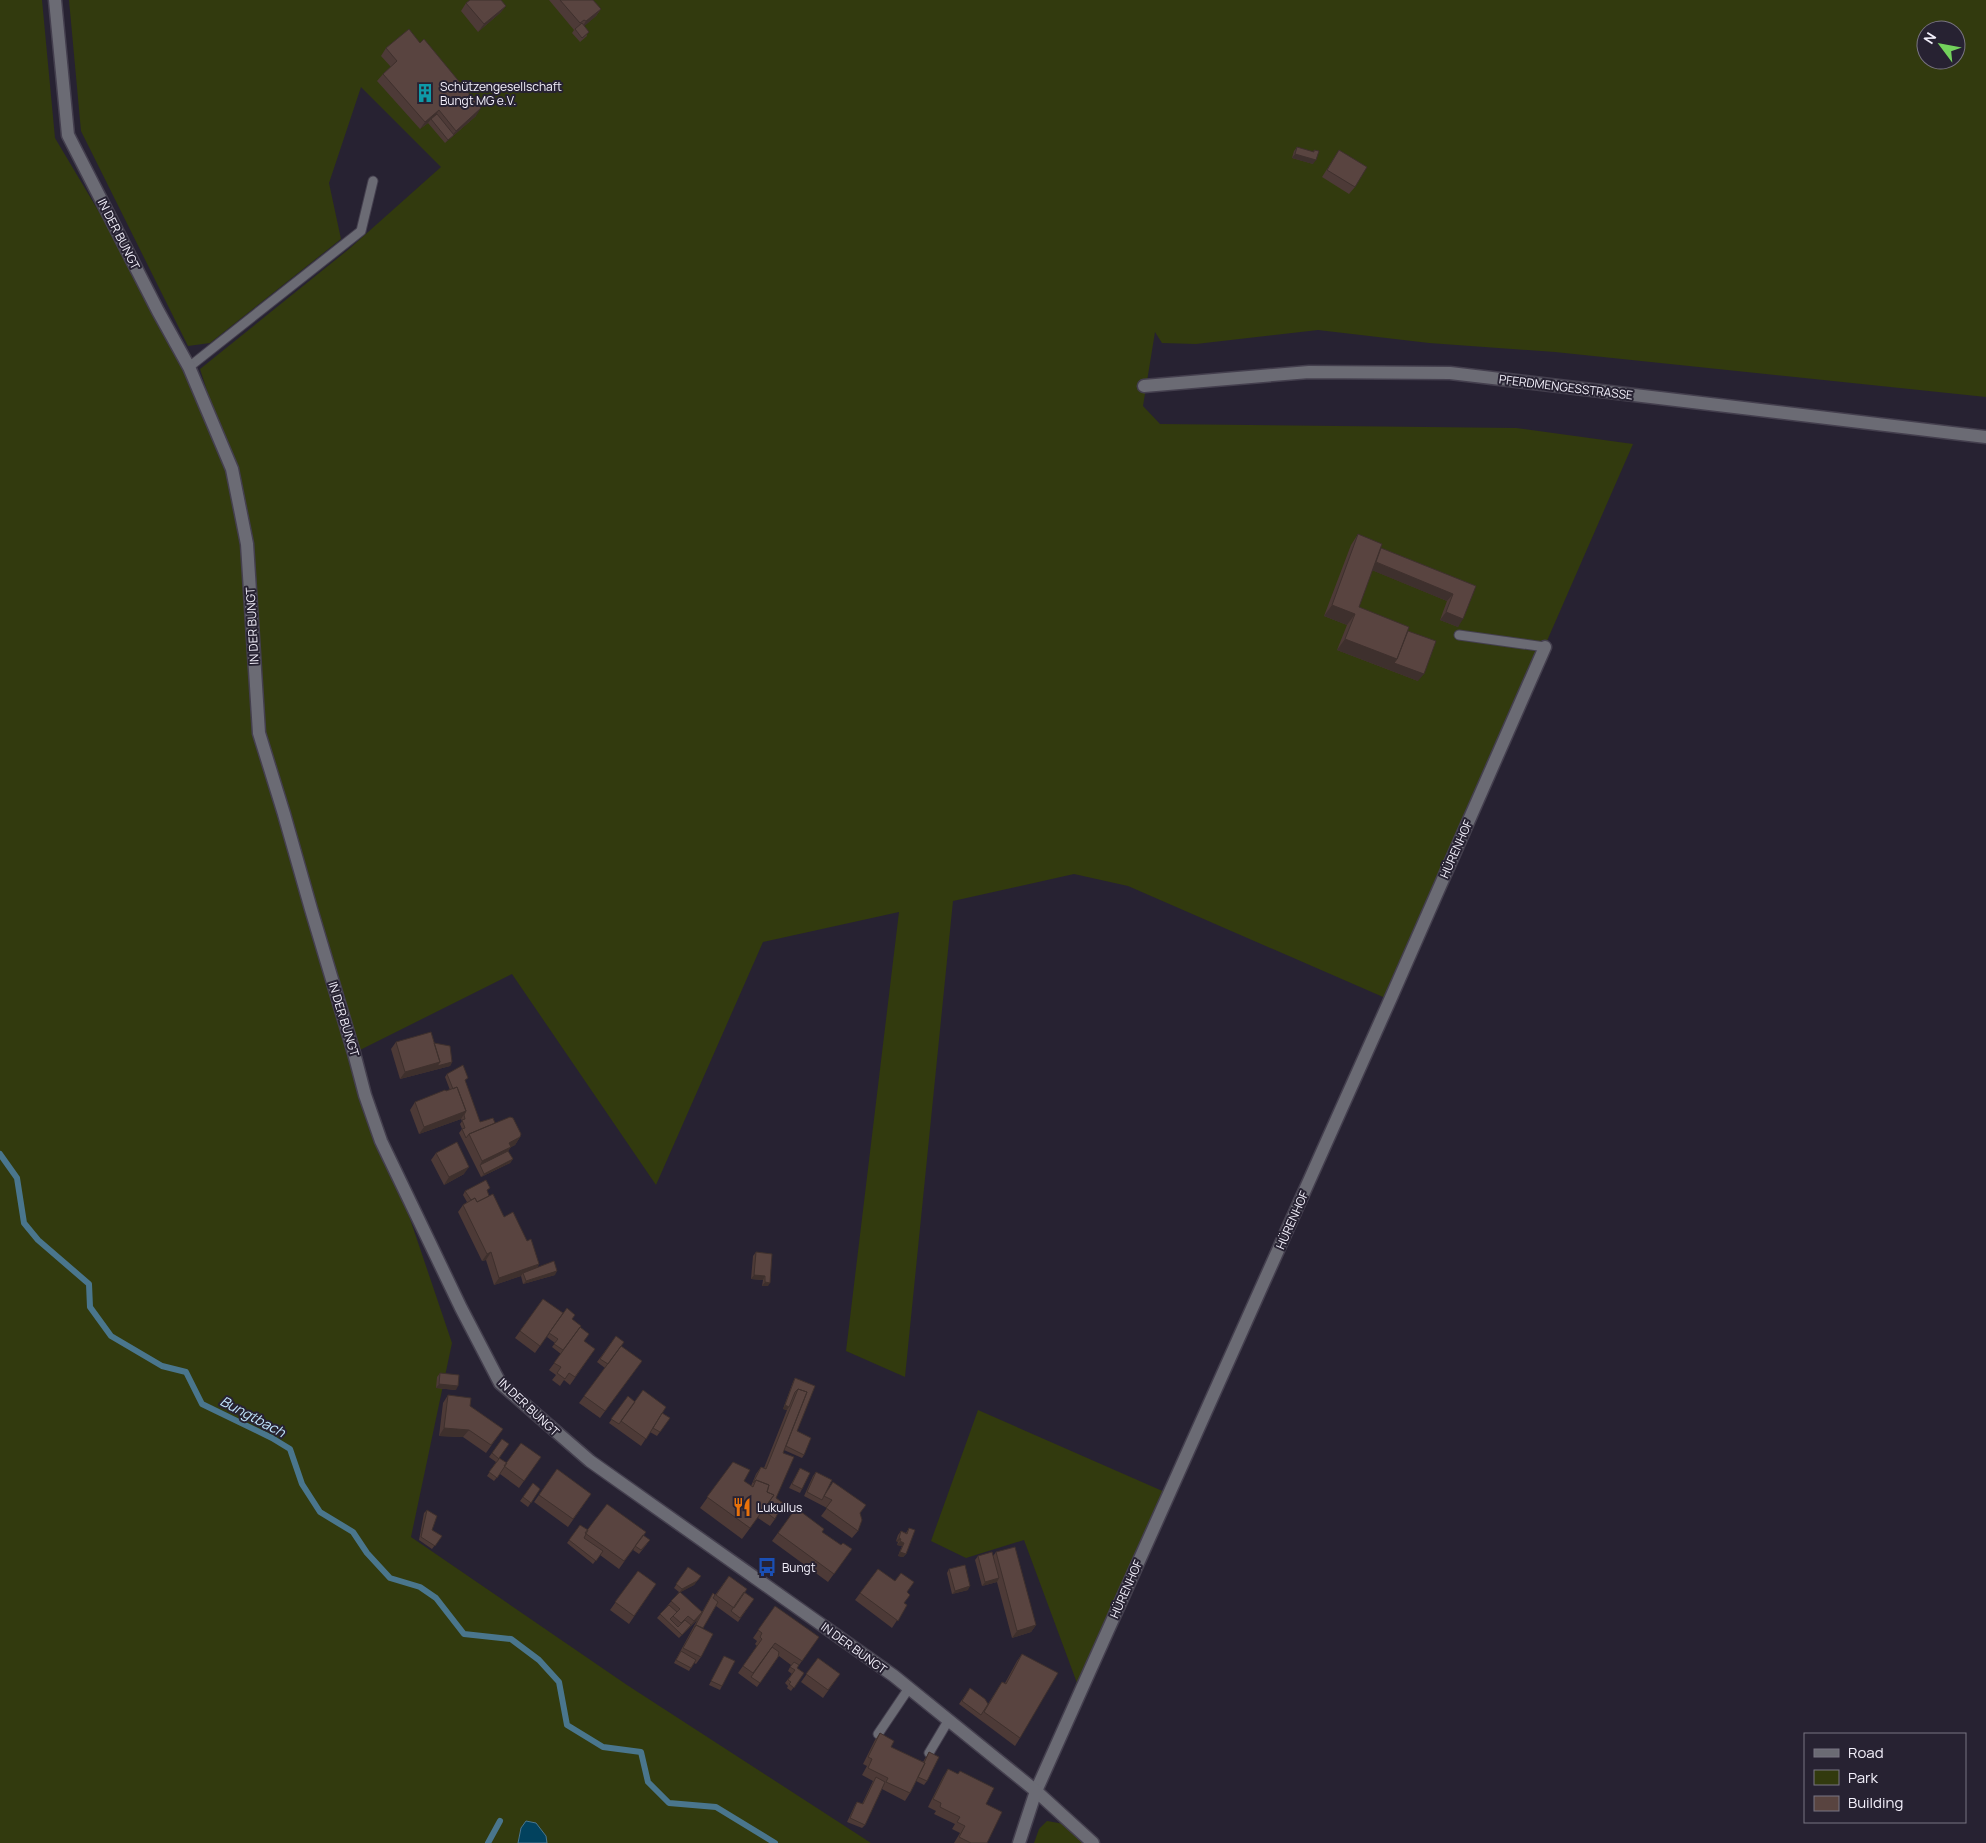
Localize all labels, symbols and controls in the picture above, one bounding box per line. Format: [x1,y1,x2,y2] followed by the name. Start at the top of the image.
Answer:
[1916,20,1966,70] north arrow
[1919,29,1940,47] text: N
[440,78,562,109] place label: Schützengesellschaft Bungt MG e.V.
[414,82,436,104] building icon: Schützengesellschaft Bungt MG e.V.
[94,196,145,273] street label: IN DER BUNGT
[1498,370,1634,404] street label: PFERDMENGESSTRASSE
[241,586,263,665] street label: IN DER BUNGT
[1436,817,1476,881] street label: HÜRENHOF
[325,979,364,1059] street label: IN DER BUNGT
[1272,1188,1312,1252] street label: HÜRENHOF
[495,1374,564,1440] street label: IN DER BUNGT
[217,1391,290,1441] water label: Bungtbach
[731,1496,753,1518] restaurant icon: Lukullus
[757,1499,802,1516] place label: Lukullus
[756,1556,778,1578] bus stop icon: Bungt
[1106,1557,1146,1621] street label: HÜRENHOF
[782,1559,816,1576] place label: Bungt
[818,1618,891,1678] street label: IN DER BUNGT
[1804,1733,1966,1823] legend
[1848,1742,1884,1763] text: Road
[1848,1767,1878,1788] text: Park
[1848,1792,1903,1813] text: Building

